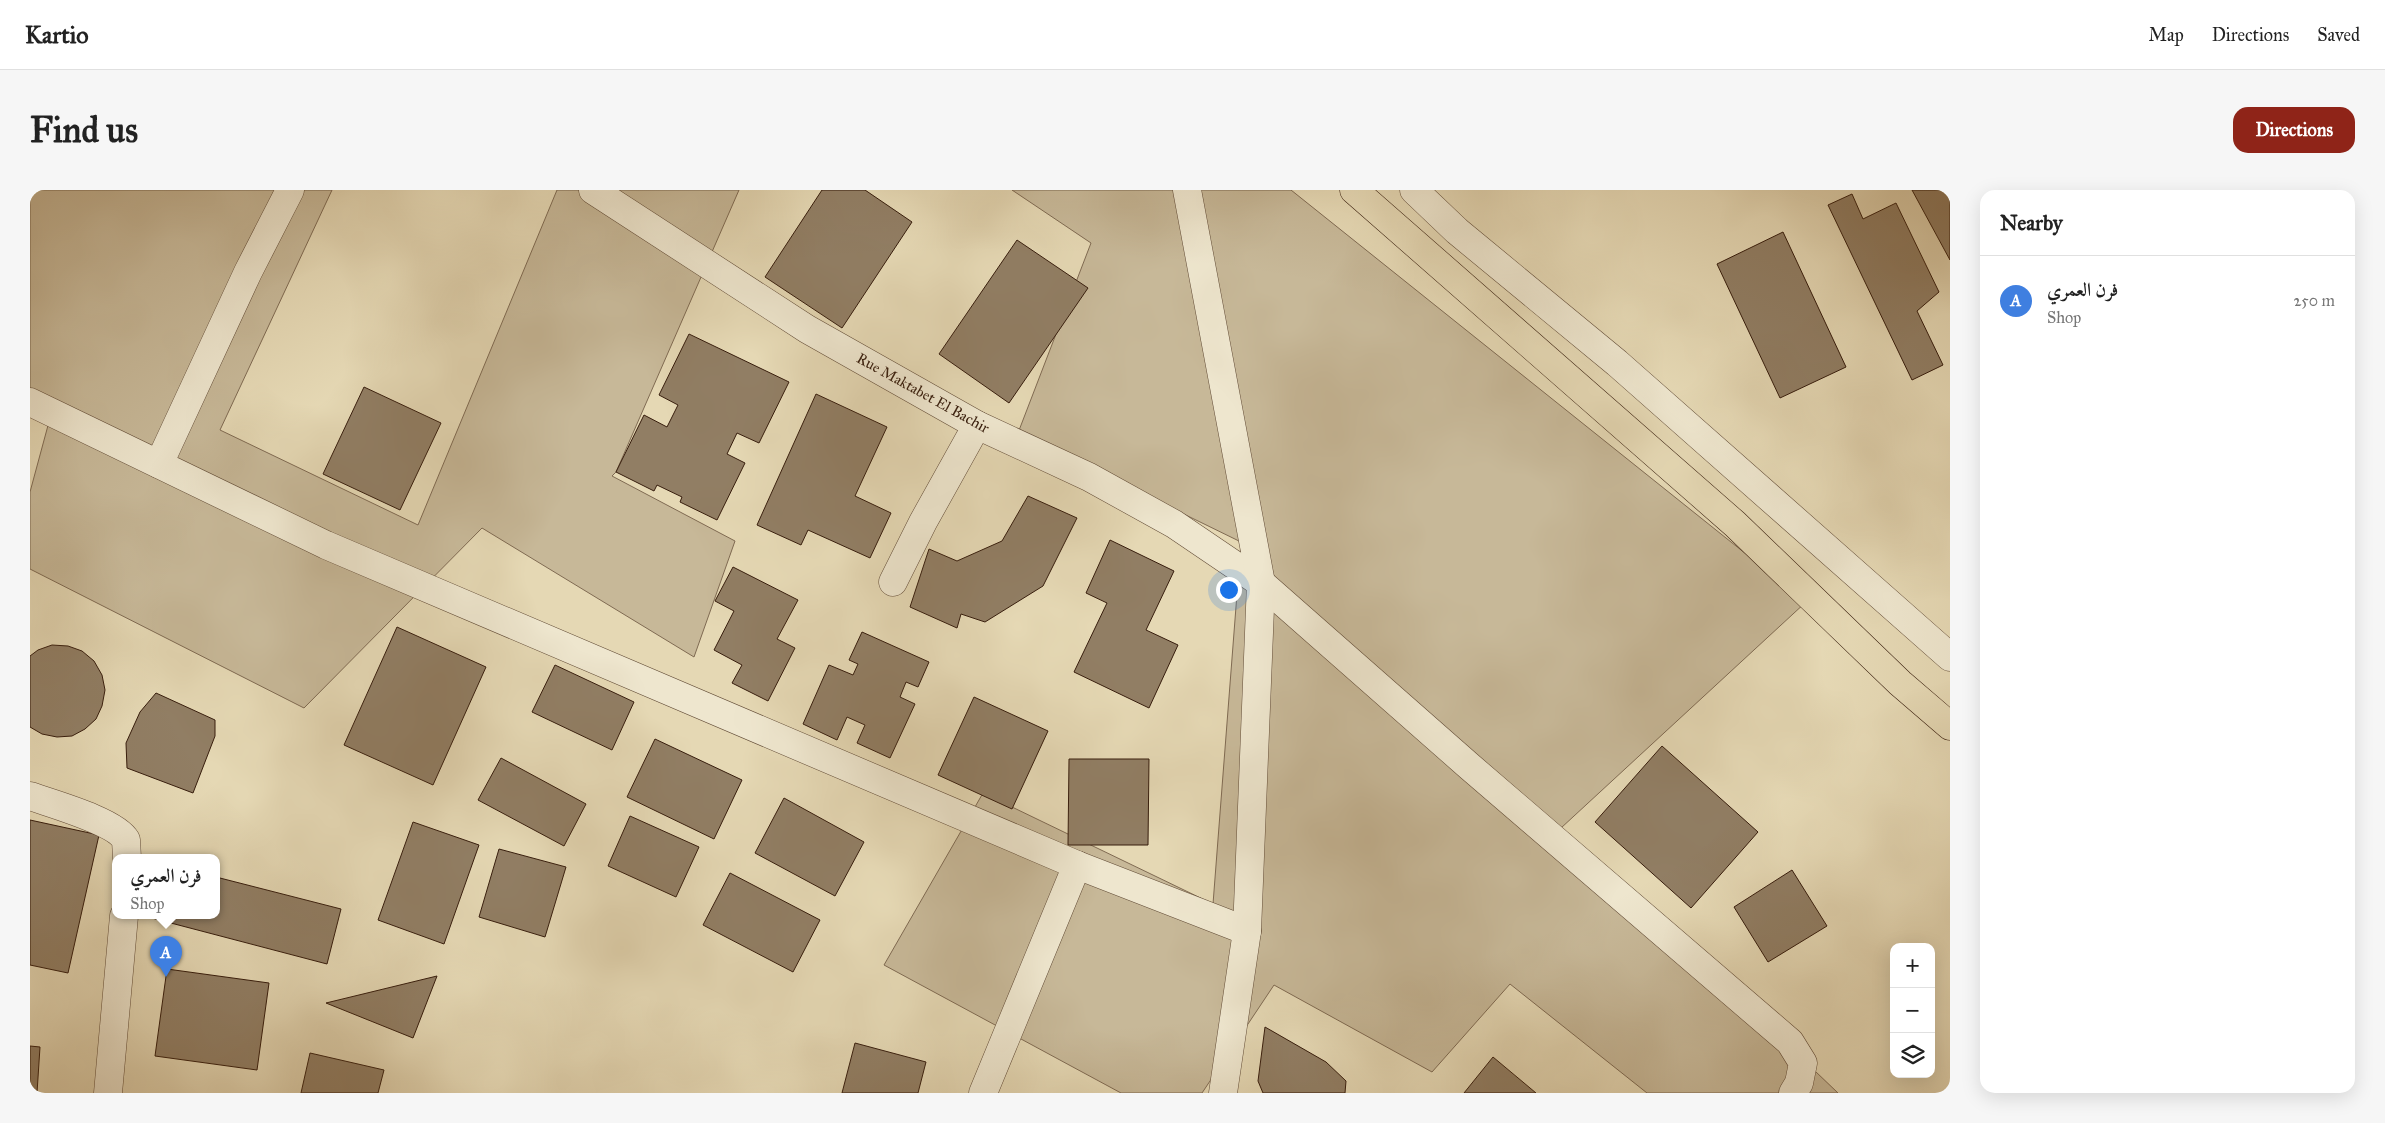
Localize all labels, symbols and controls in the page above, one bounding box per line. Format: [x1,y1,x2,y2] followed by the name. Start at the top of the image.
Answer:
[25,20,88,50] text: Kartio
[2148,24,2184,46] text: Map
[2212,24,2289,46] text: Directions
[2317,24,2360,46] text: Saved
[2233,107,2355,153] button: Directions
[30,109,138,152] text: Find us
[2000,210,2063,236] text: Nearby
[2047,278,2118,301] text: فرن العمري
[2011,291,2021,310] text: A
[2294,291,2335,310] text: 250 m
[2047,308,2081,327] text: Shop
[853,349,993,437] street label: Rue Maktabet El Bachir
[1216,577,1242,603] your location
[112,854,220,919] popup
[130,864,202,887] text: فرن العمري
[130,894,165,913] text: Shop
[150,936,182,977] pin: A
[1890,943,1935,1078] map controls
[1890,943,1935,988] button: +
[1890,988,1935,1033] button: −
[1890,1033,1935,1078] button: layers

